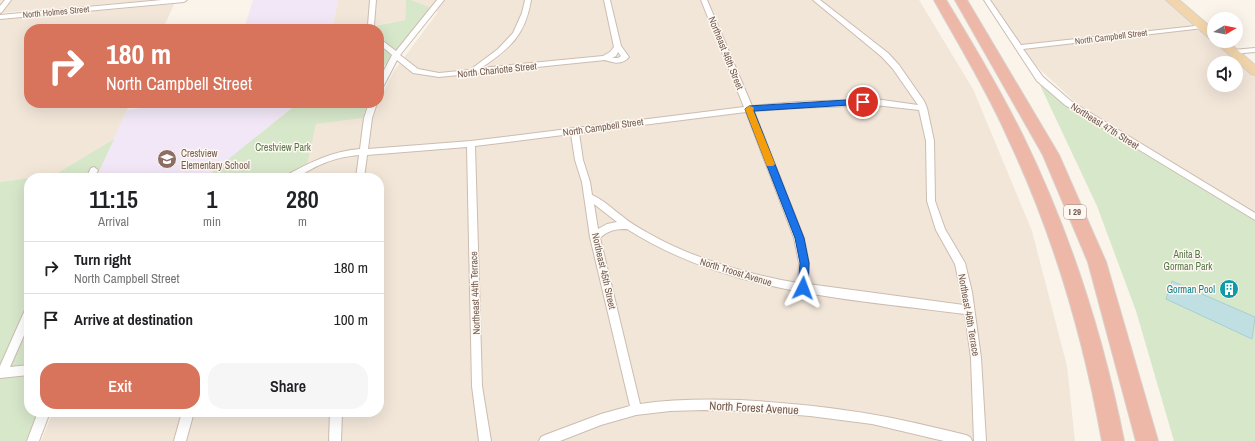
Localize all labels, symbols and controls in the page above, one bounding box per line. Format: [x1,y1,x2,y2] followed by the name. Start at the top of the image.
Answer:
[22,3,90,21] street label: North Holmes Street
[1207,12,1243,48] north arrow
[1207,12,1243,92] map controls
[705,14,747,92] street label: Northeast 46th Street
[1074,27,1148,47] street label: North Campbell Street
[106,35,171,73] text: 180 m
[40,40,92,92] icon: right
[1207,56,1243,92] button: sound
[457,59,538,81] street label: North Charlotte Street
[106,71,252,96] text: North Campbell Street
[846,85,880,119] pin
[852,91,874,113] icon: arrive
[1069,100,1142,153] street label: Northeast 47th Street
[562,115,645,139] street label: North Campbell Street
[255,141,312,154] park label: Crestview Park
[181,147,250,172] place label: Crestview Elementary School
[156,148,178,170] school or university icon: Crestview Elementary School
[89,183,138,215] text: 11:15
[206,183,217,215] text: 1
[286,183,319,215] text: 280
[1064,205,1086,219] road number: I 29
[98,213,129,230] text: Arrival
[203,213,221,230] text: min
[298,213,307,230] text: m
[589,232,619,311] street label: Northeast 45th Street
[1164,248,1213,273] park label: Anita B. Gorman Park
[74,249,131,270] text: Turn right
[467,251,483,335] street label: Northeast 44th Terrace
[698,255,774,289] street label: North Troost Avenue
[40,257,62,279] icon: right
[334,257,368,278] text: 180 m
[782,267,824,309] position arrow
[74,270,179,287] text: North Campbell Street
[955,273,983,358] street label: Northeast 46th Terrace
[1218,278,1240,300] building icon: Gorman Pool
[1167,283,1215,296] place label: Gorman Pool
[40,309,62,331] icon: arrive
[74,309,193,330] text: Arrive at destination
[334,309,368,330] text: 100 m
[40,363,200,409] button: Exit
[208,363,368,409] button: Share
[709,398,799,418] street label: North Forest Avenue

